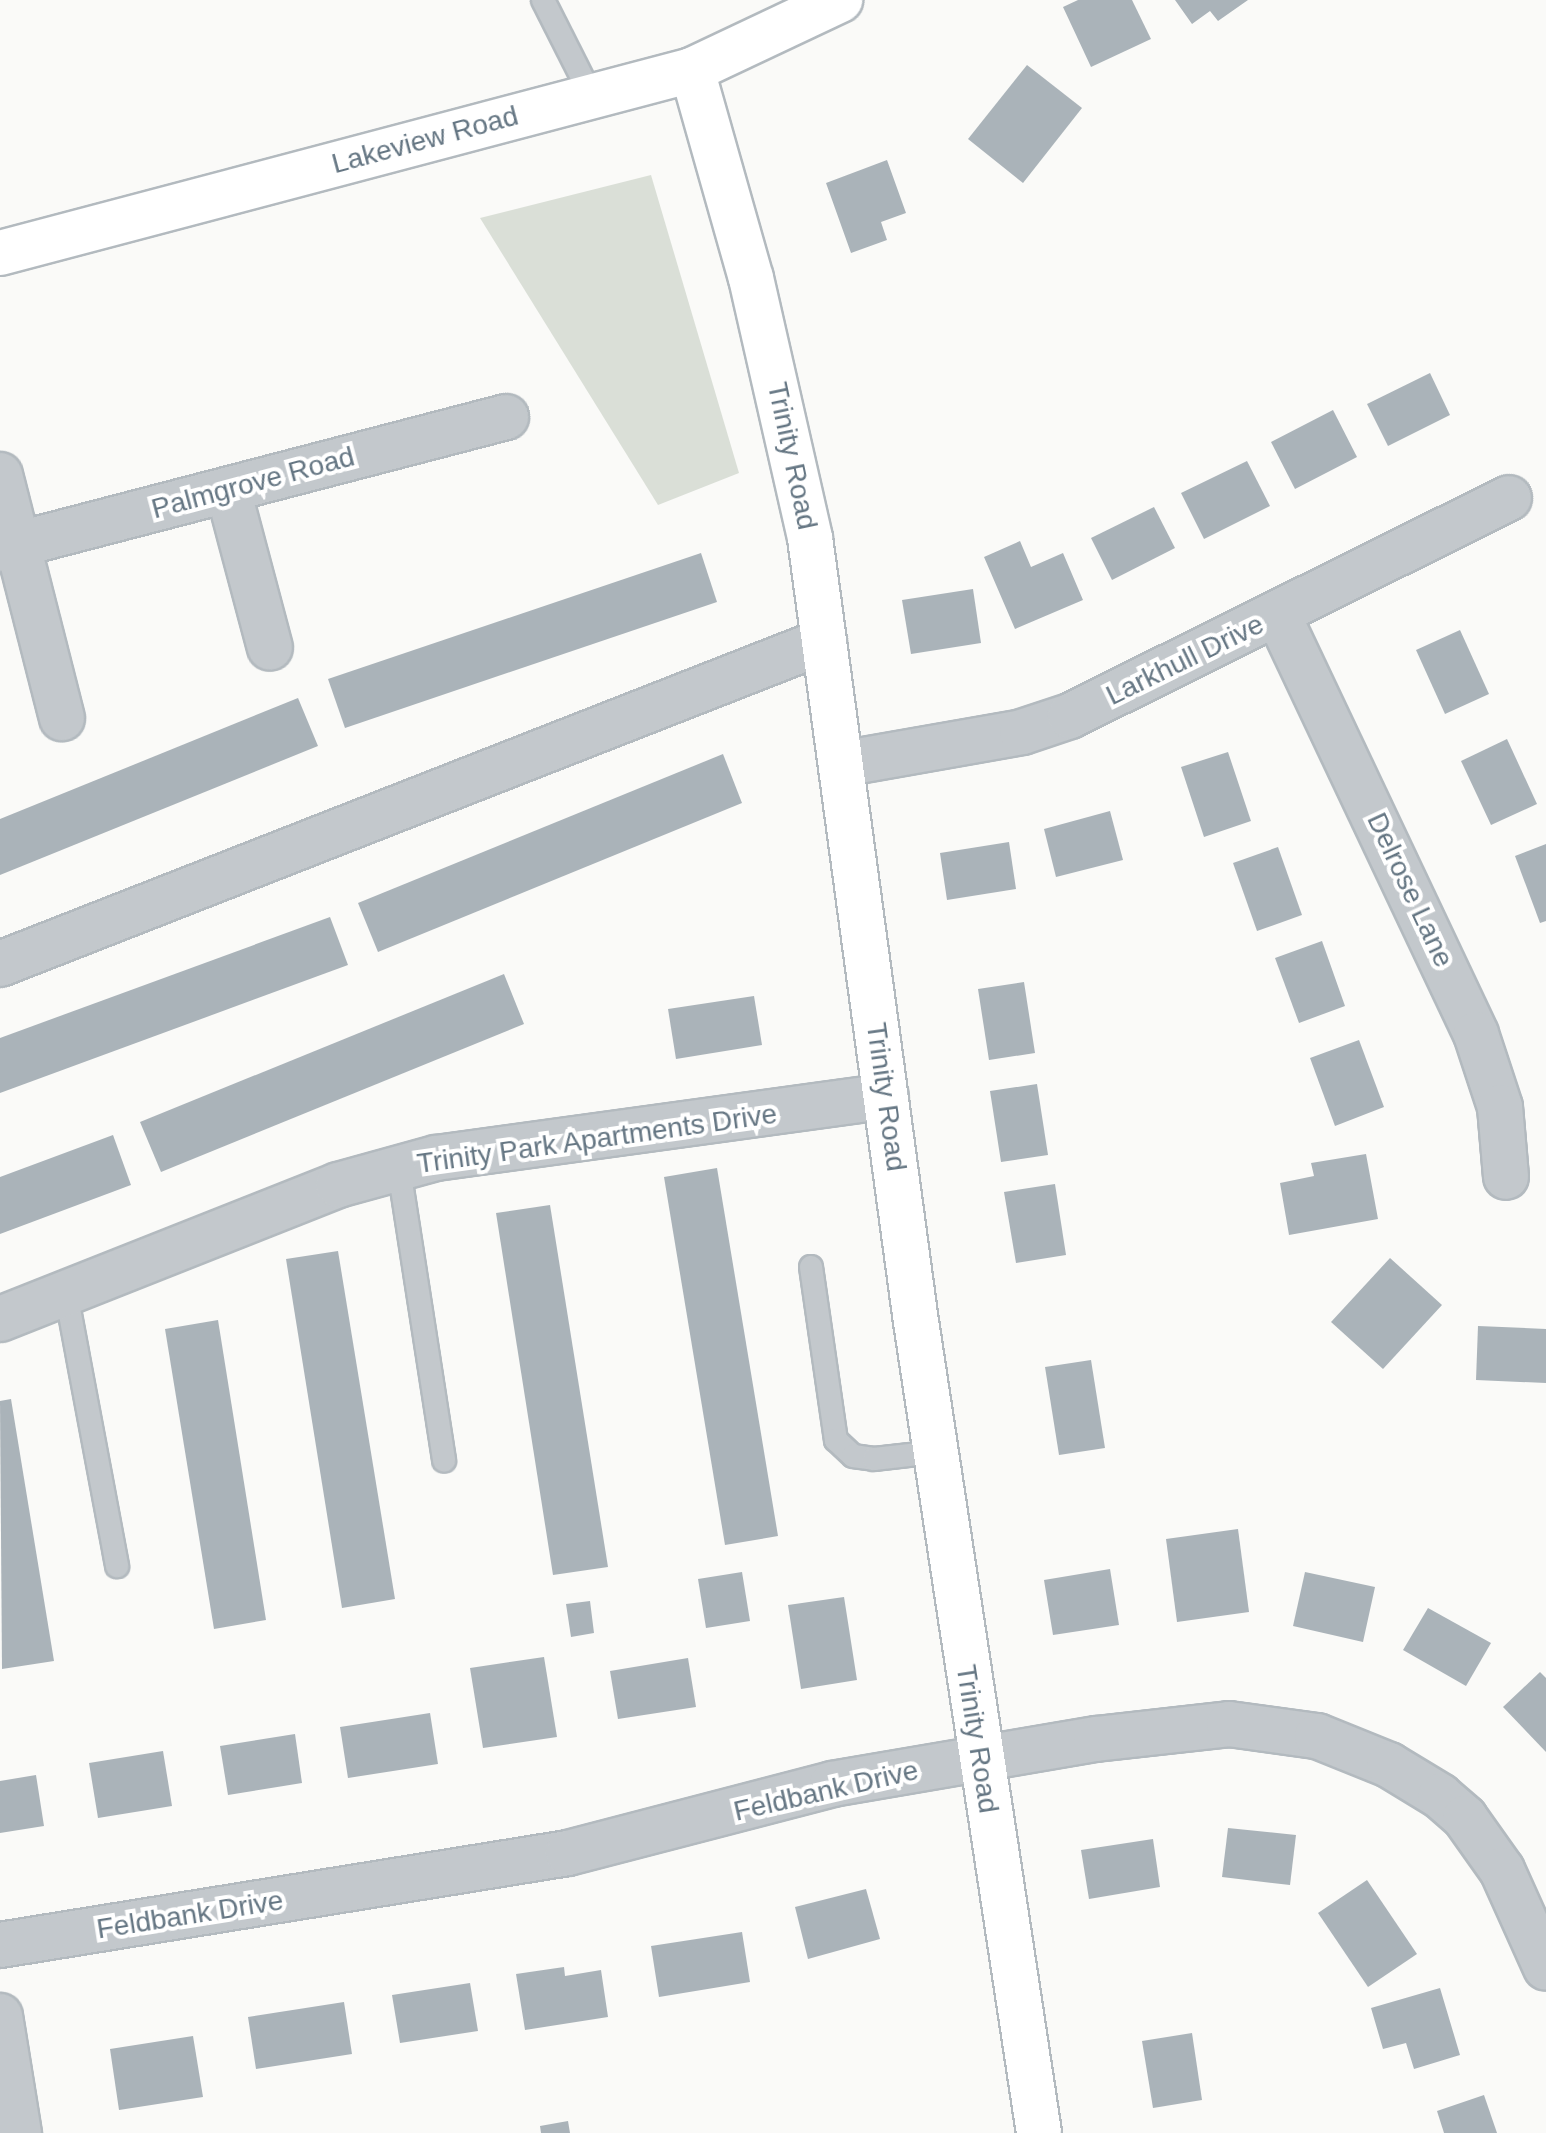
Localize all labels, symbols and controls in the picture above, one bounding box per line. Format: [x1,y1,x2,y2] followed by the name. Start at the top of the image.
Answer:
[328,99,522,181] street label: Lakeview Road
[760,379,824,533] street label: Trinity Road
[148,440,358,526] street label: Palmgrove Road
[1101,607,1269,713] street label: Larkhull Drive
[1360,807,1460,973] street label: Delrose Lane
[859,1020,913,1174] street label: Trinity Road
[414,1097,780,1181] street label: Trinity Park Apartments Drive
[949,1662,1005,1816] street label: Trinity Road
[730,1753,922,1829] street label: Feldbank Drive
[94,1884,286,1946] street label: Feldbank Drive

